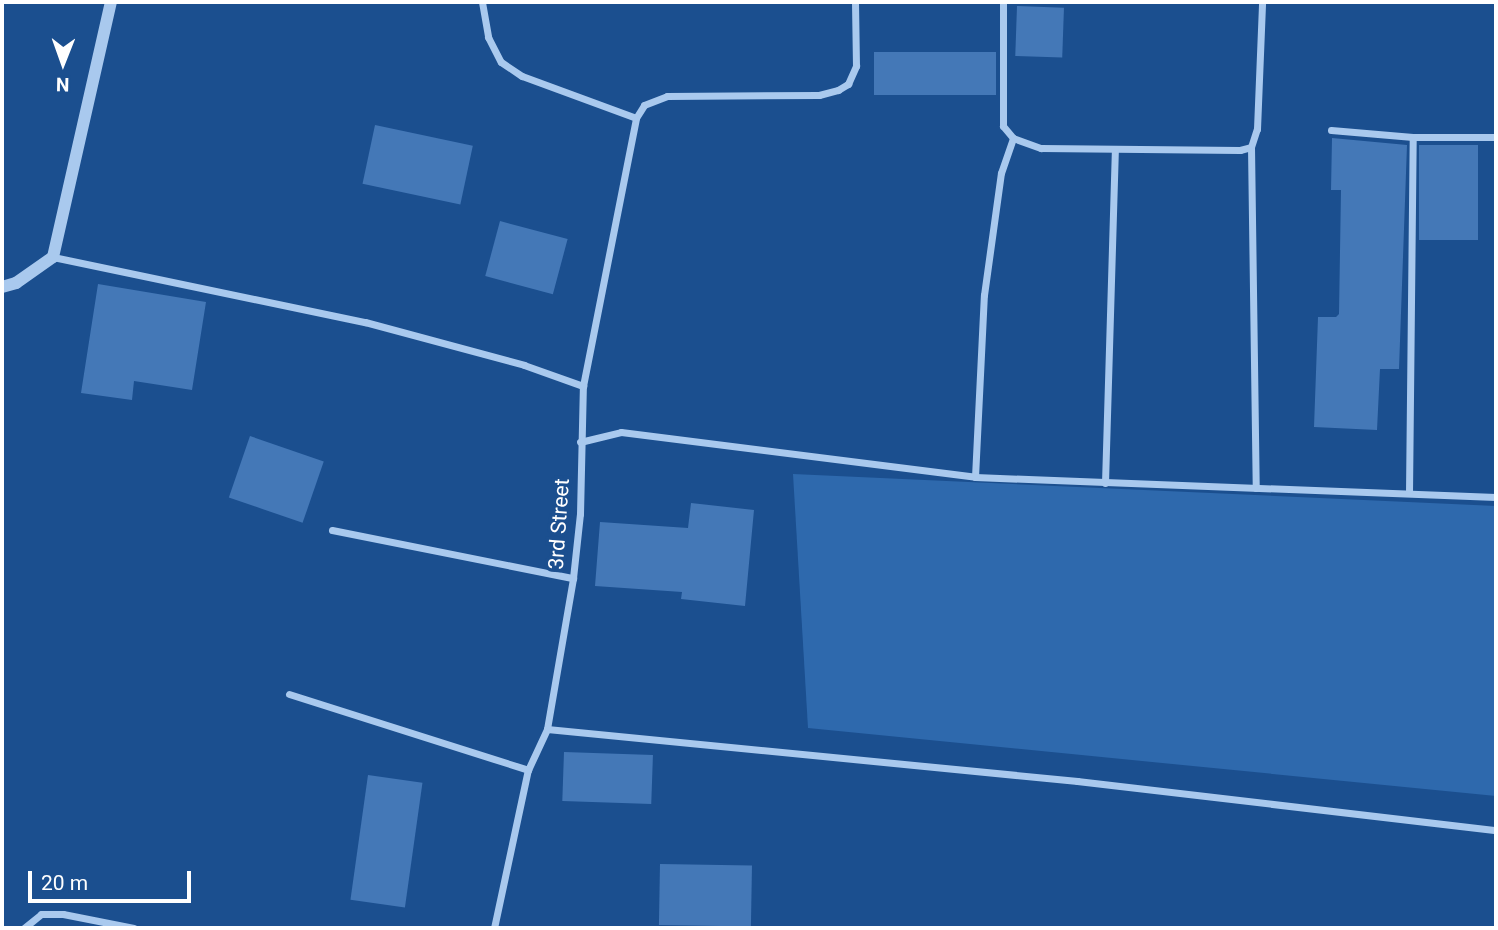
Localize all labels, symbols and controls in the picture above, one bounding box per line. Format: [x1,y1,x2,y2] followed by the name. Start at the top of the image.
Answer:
[28,28,98,98] north arrow
[56,73,70,96] text: N
[543,478,575,570] street label: 3rd Street
[32,856,194,900] scale bar
[41,871,88,895] text: 20 m

